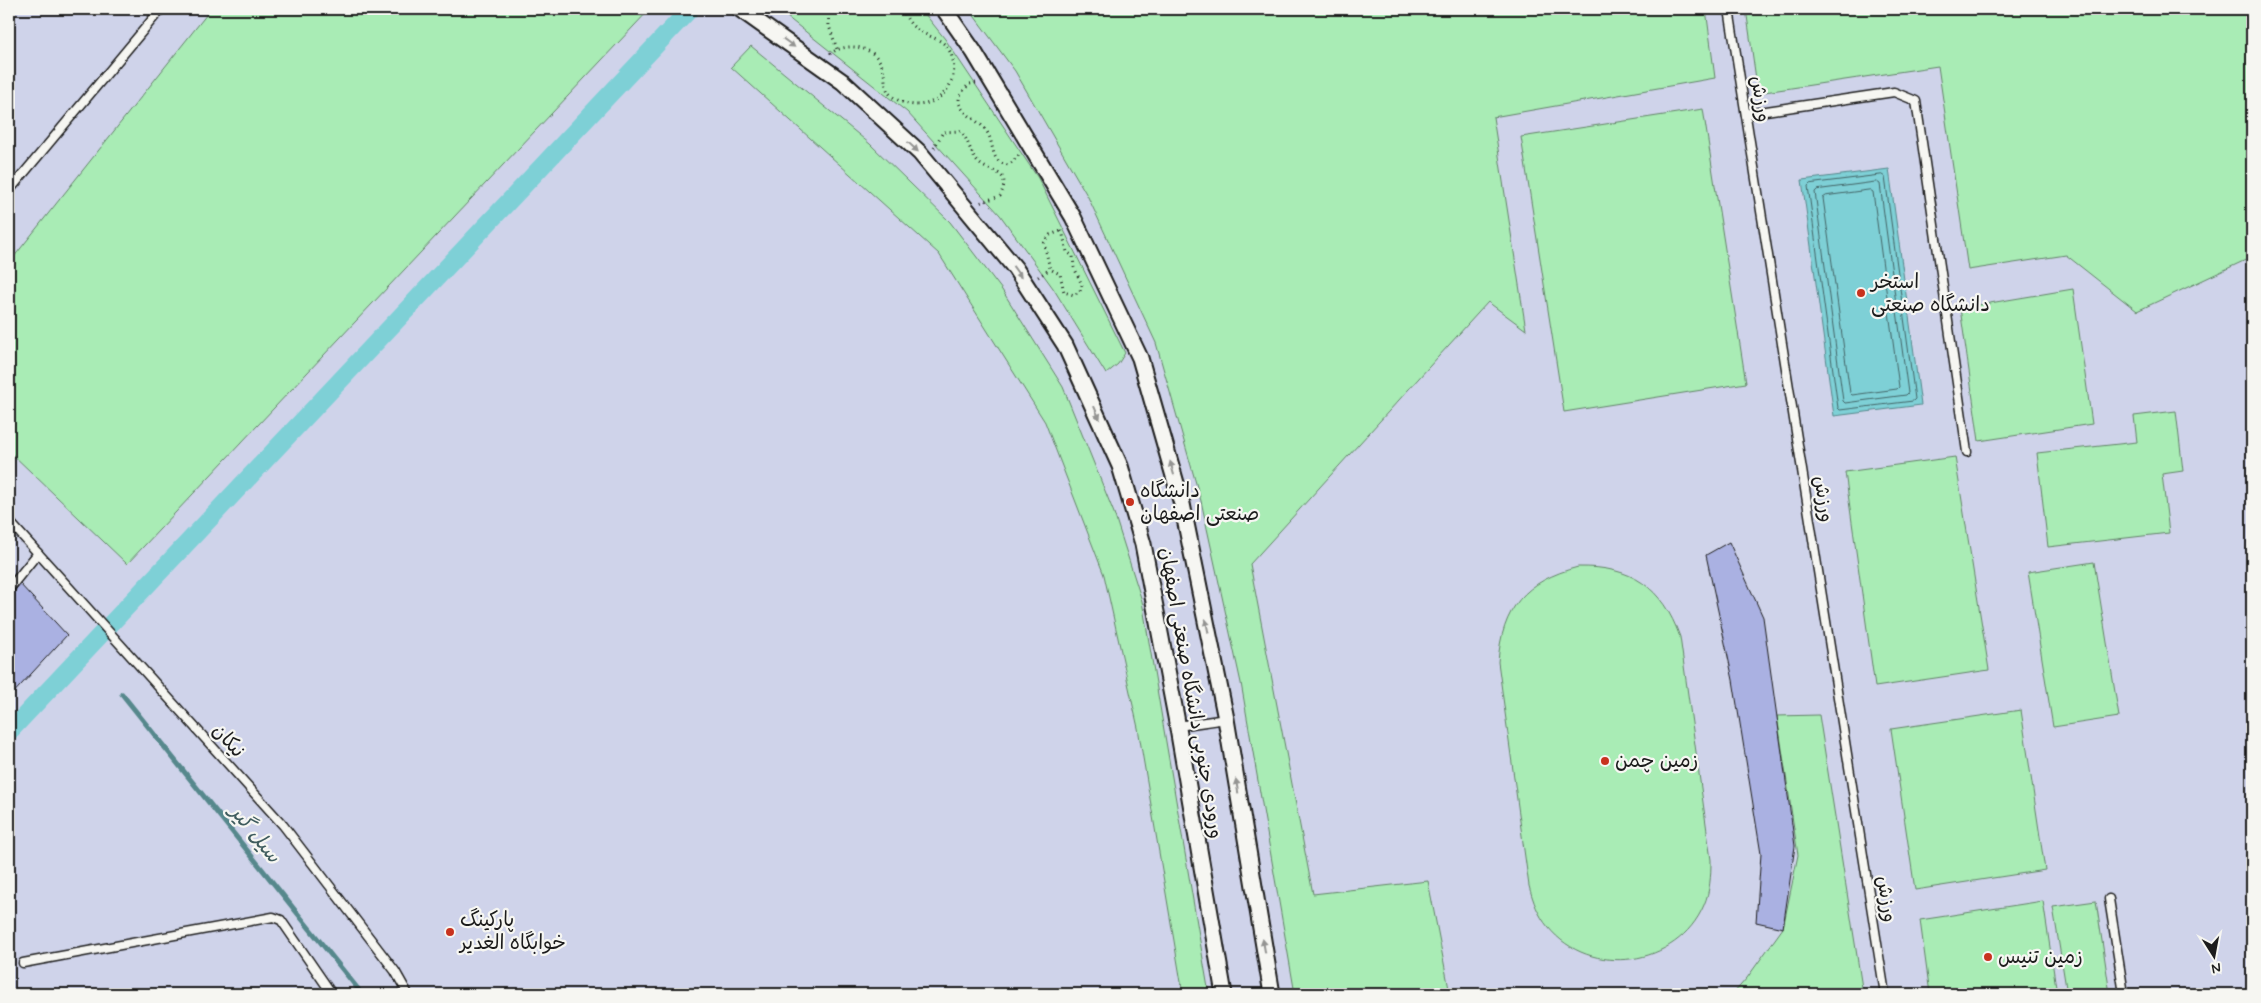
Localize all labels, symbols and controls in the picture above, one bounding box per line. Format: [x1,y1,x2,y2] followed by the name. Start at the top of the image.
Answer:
[782,38,796,48] one-way arrow
[1743,74,1777,124] street label: ورزش
[907,141,919,153] one-way arrow
[1012,265,1023,278] one-way arrow
[1869,269,1990,319] place label: استخر دانشگاه صنعتی
[1855,287,1867,299] marker: استخر دانشگاه صنعتی
[1094,406,1102,420] one-way arrow
[1167,460,1175,475] one-way arrow
[1806,474,1840,524] street label: ورزش
[1140,478,1259,528] place label: دانشگاه صنعتی اصفهان
[1124,496,1136,508] marker: دانشگاه صنعتی اصفهان
[1152,545,1230,841] street label: ورودی جنوبی دانشگاه صنعتی اصفهان
[1203,619,1211,634] one-way arrow
[205,718,251,764] street label: نیکان
[1615,748,1698,775] place label: زمین چمن
[1599,755,1611,767] marker: زمین چمن
[1233,778,1241,794] one-way arrow
[221,797,287,869] water label: سیل گیر
[1869,874,1903,924] street label: ورزش
[458,907,566,957] place label: پارکینگ خوابگاه الغدیر
[444,926,456,938] marker: پارکینگ خوابگاه الغدیر
[2188,930,2238,980] north arrow
[1260,938,1268,954] one-way arrow
[1998,944,2083,971] place label: زمین تنیس
[1982,951,1994,963] marker: زمین تنیس
[2210,958,2223,978] text: N

